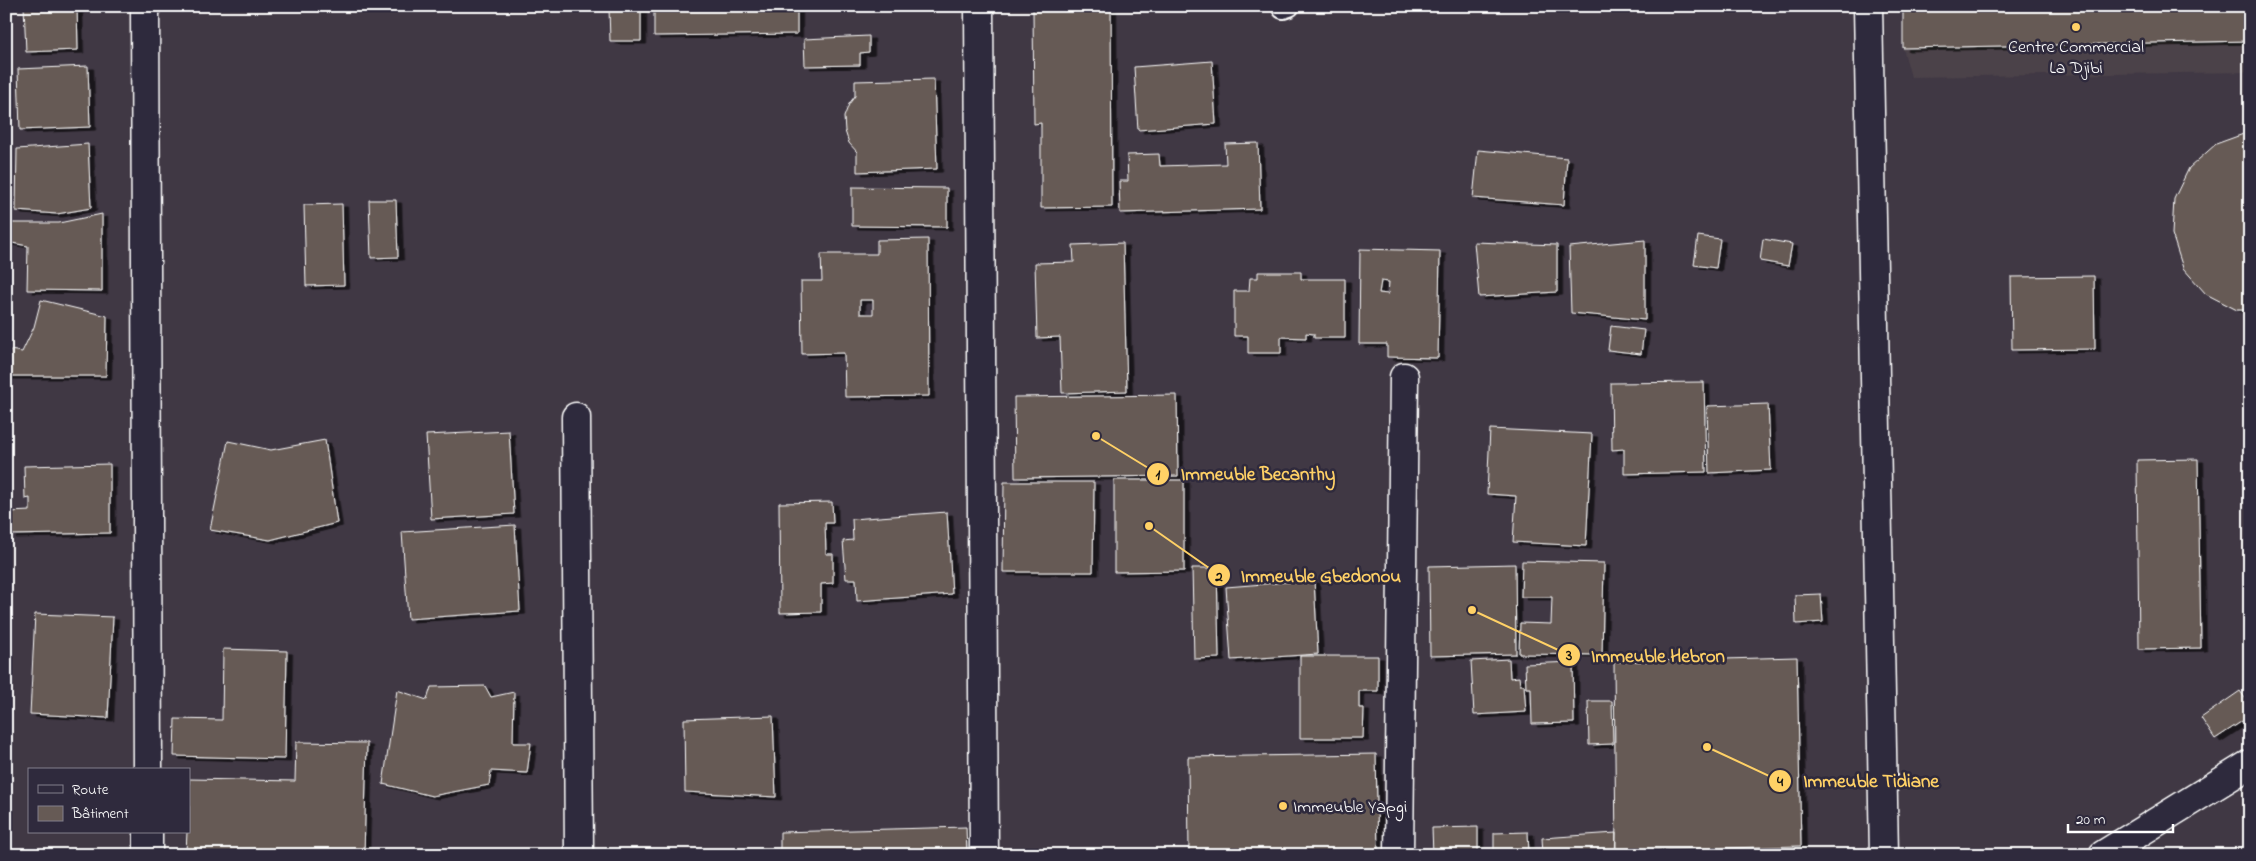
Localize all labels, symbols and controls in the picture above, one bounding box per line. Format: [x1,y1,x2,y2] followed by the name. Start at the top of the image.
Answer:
[2070,21,2082,33] marker: Centre Commercial La Djibi
[2008,35,2144,82] place label: Centre Commercial La Djibi
[1146,457,1345,491] callout: Immeuble Becanthy
[1181,462,1336,491] text: Immeuble Becanthy
[1156,464,1161,486] text: 1
[1206,558,1411,592] callout: Immeuble Gbedonou
[1241,564,1401,591] text: Immeuble Gbedonou
[1214,566,1223,588] text: 2
[1556,638,1735,672] callout: Immeuble Hebron
[1591,644,1725,671] text: Immeuble Hebron
[1565,645,1572,667] text: 3
[1768,764,1949,798] callout: Immeuble Tidiane
[28,768,190,834] legend
[1803,769,1939,796] text: Immeuble Tidiane
[1776,771,1784,793] text: 4
[72,779,109,801] text: Route
[1293,795,1407,822] place label: Immeuble Yapgi
[1277,800,1289,812] marker: Immeuble Yapgi
[2068,801,2174,833] scale bar
[71,803,129,825] text: Bâtiment
[2076,809,2106,831] text: 20 m

